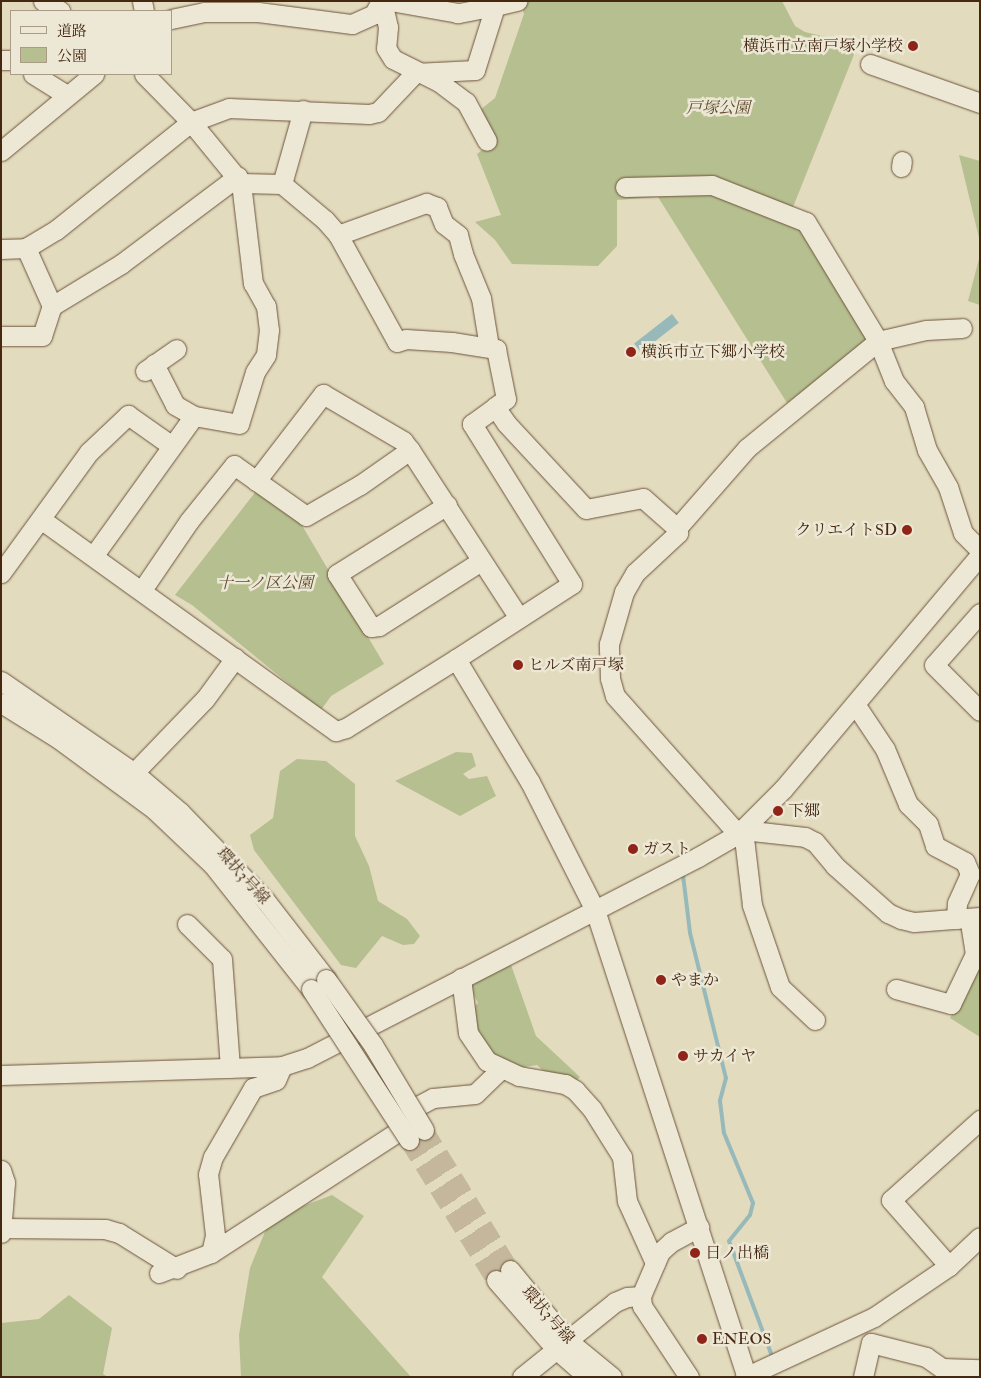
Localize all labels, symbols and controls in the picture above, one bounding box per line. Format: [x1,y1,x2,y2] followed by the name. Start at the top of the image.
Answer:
[10,10,172,75] legend
[57,22,87,41] text: 道路
[743,36,903,56] place label: 横浜市立南戸塚小学校
[907,40,919,52] marker: 横浜市立南戸塚小学校
[57,47,87,66] text: 公園
[686,98,750,118] park label: 戸塚公園
[641,342,785,362] place label: 横浜市立下郷小学校
[625,346,637,358] marker: 横浜市立下郷小学校
[795,520,897,540] place label: クリエイトSD
[901,524,913,536] marker: クリエイトSD
[217,573,313,593] park label: 十一ノ区公園
[528,655,624,675] place label: ヒルズ南戸塚
[512,659,524,671] marker: ヒルズ南戸塚
[788,801,820,821] place label: 下郷
[772,805,784,817] marker: 下郷
[643,839,691,859] place label: ガスト
[627,843,639,855] marker: ガスト
[212,844,274,908] street label: 環状3号線
[671,970,719,990] place label: やまか
[655,974,667,986] marker: やまか
[693,1046,757,1066] place label: サカイヤ
[677,1050,689,1062] marker: サカイヤ
[705,1243,769,1263] place label: 日ノ出橋
[689,1247,701,1259] marker: 日ノ出橋
[518,1282,578,1348] street label: 環状3号線
[712,1329,771,1349] place label: ENEOS
[696,1333,708,1345] marker: ENEOS

